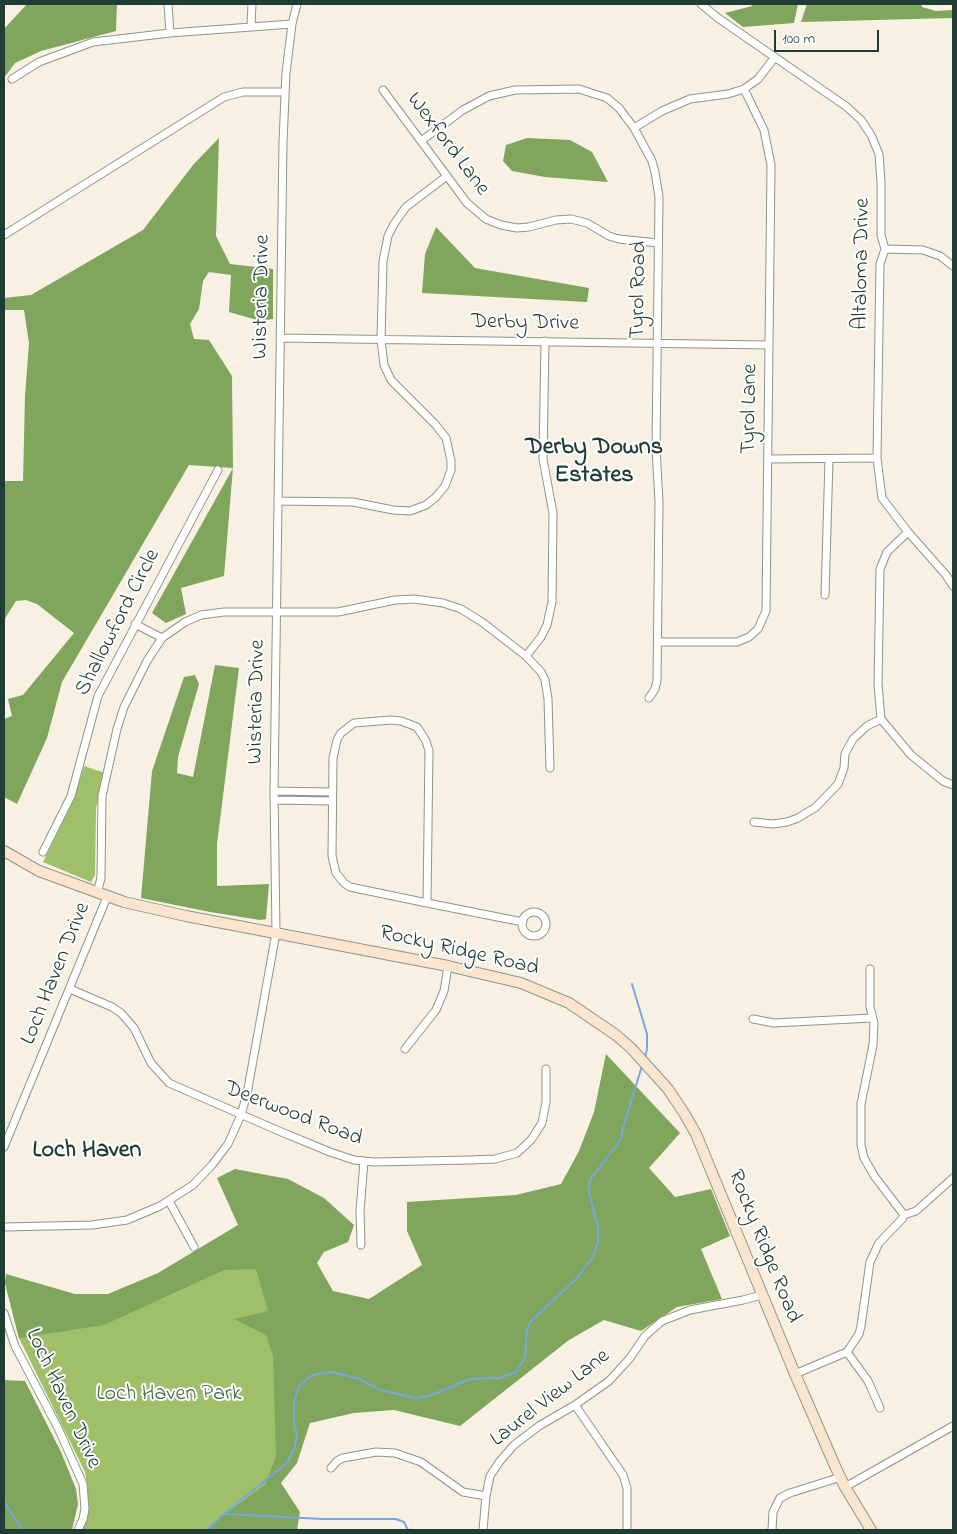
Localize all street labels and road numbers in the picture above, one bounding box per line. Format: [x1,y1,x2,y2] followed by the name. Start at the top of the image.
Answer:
[400,88,494,202] street label: Wexford Lane
[849,198,877,330] street label: Altaloma Drive
[249,234,277,360] street label: Wisteria Drive
[626,241,654,339] street label: Tyrol Road
[471,310,579,338] street label: Derby Drive
[737,363,765,455] street label: Tyrol Lane
[71,545,167,701] street label: Shallowford Circle
[244,639,272,765] street label: Wisteria Drive
[16,899,98,1049] street label: Loch Haven Drive
[377,921,541,983] street label: Rocky Ridge Road
[220,1077,366,1153] street label: Deerwood Road
[720,1167,806,1327] street label: Rocky Ridge Road
[18,1325,106,1473] street label: Loch Haven Drive
[486,1344,616,1454] street label: Laurel View Lane

